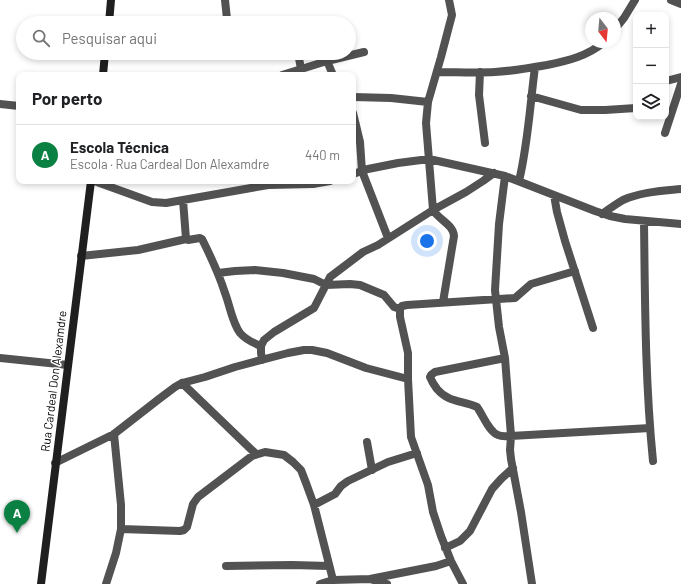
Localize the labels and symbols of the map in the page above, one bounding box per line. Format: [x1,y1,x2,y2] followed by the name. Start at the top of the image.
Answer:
[585,12,621,48] north arrow
[417,231,437,251] your location
[37,310,69,452] street label: Rua Cardeal Don Alexamdre
[4,500,30,533] pin: A

